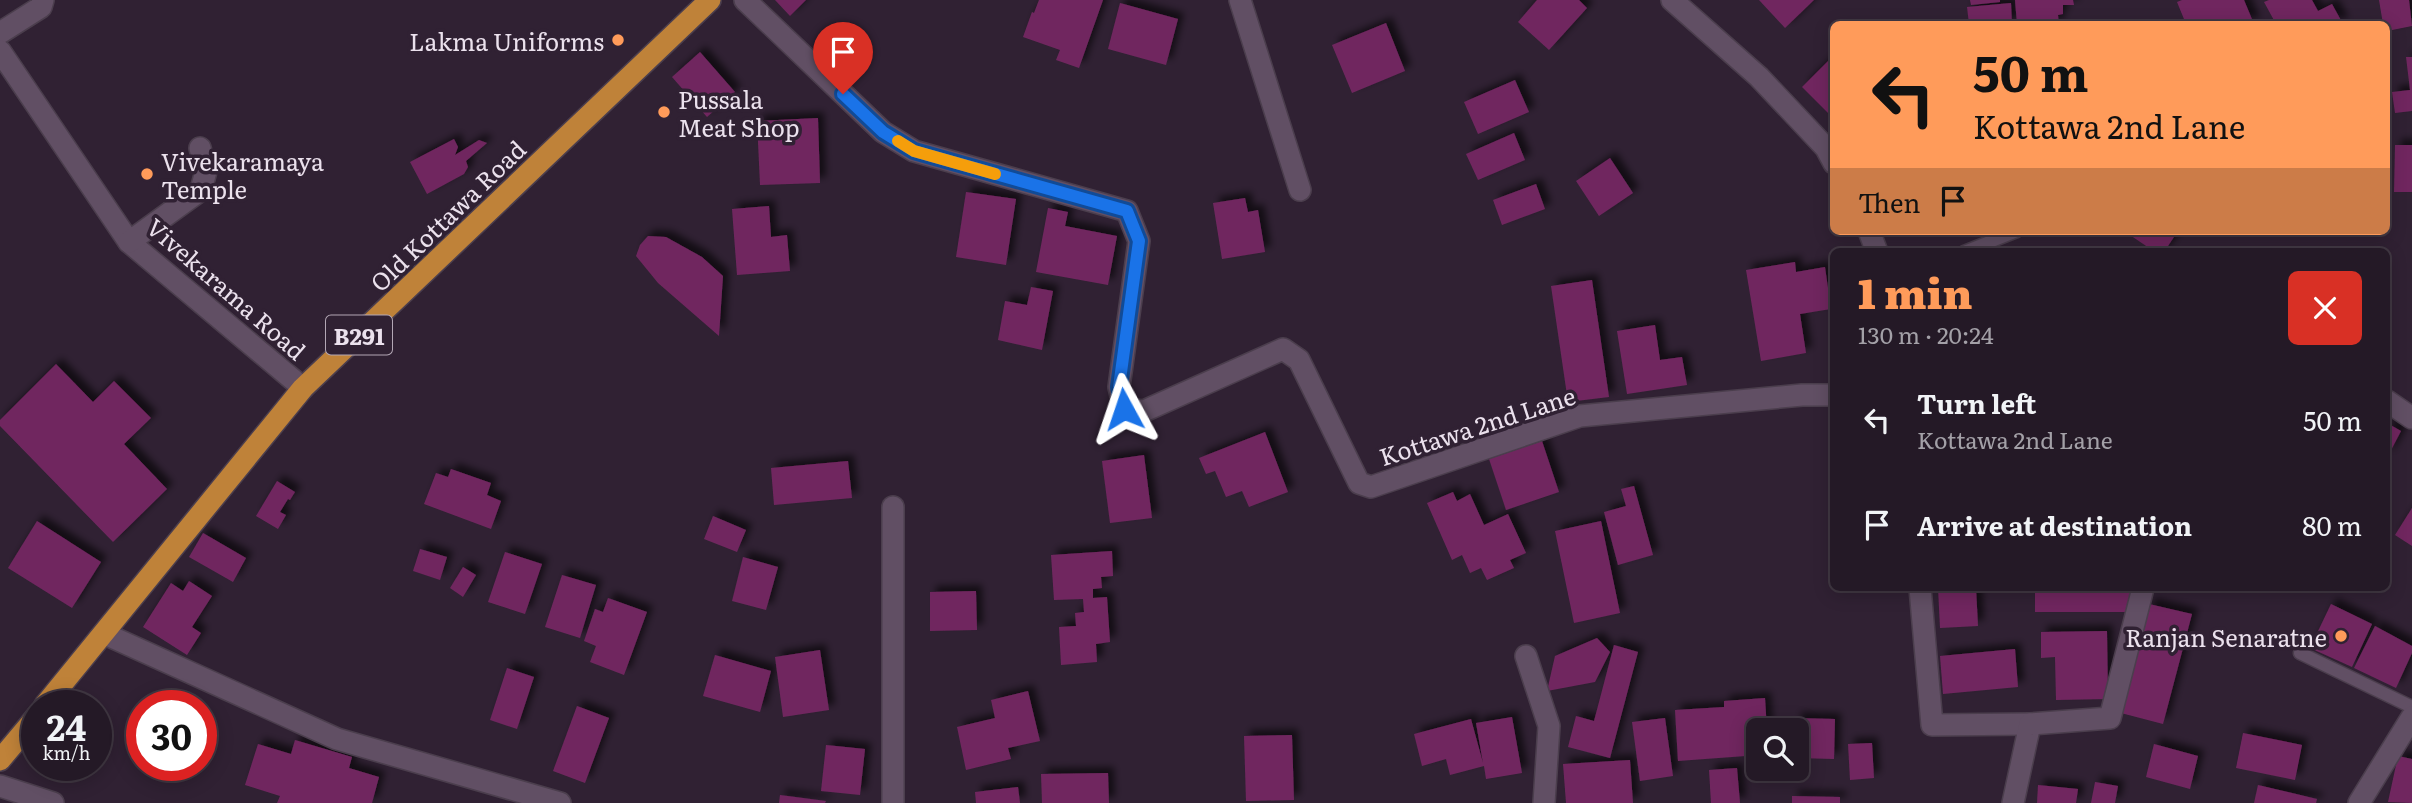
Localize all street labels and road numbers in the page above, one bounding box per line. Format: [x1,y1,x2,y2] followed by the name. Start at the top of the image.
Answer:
[361,131,533,299] street label: Old Kottawa Road
[140,209,315,367] street label: Vivekarama Road
[326,316,392,354] road number: B291
[1374,377,1580,473] street label: Kottawa 2nd Lane

